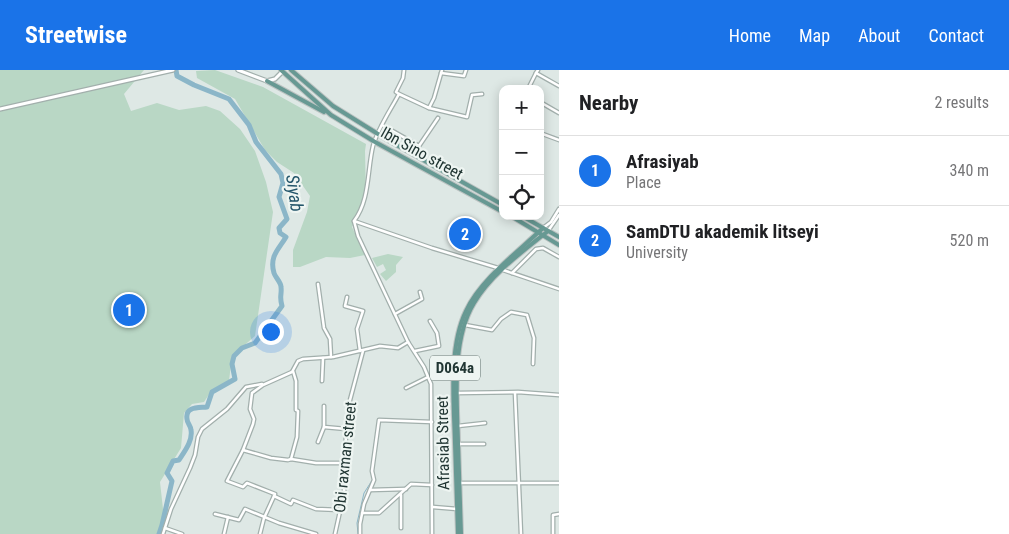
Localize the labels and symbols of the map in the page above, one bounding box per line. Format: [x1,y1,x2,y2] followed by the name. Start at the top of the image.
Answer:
[377,123,467,184] street label: Ibn Sino street
[282,173,308,213] water label: Siyab
[449,215,481,253] pin: 2
[113,291,145,329] pin: 1
[258,319,284,345] your location
[430,356,480,380] road number: D064a
[433,395,453,490] street label: Afrasiab Street
[330,400,360,514] street label: Obi raxman street

